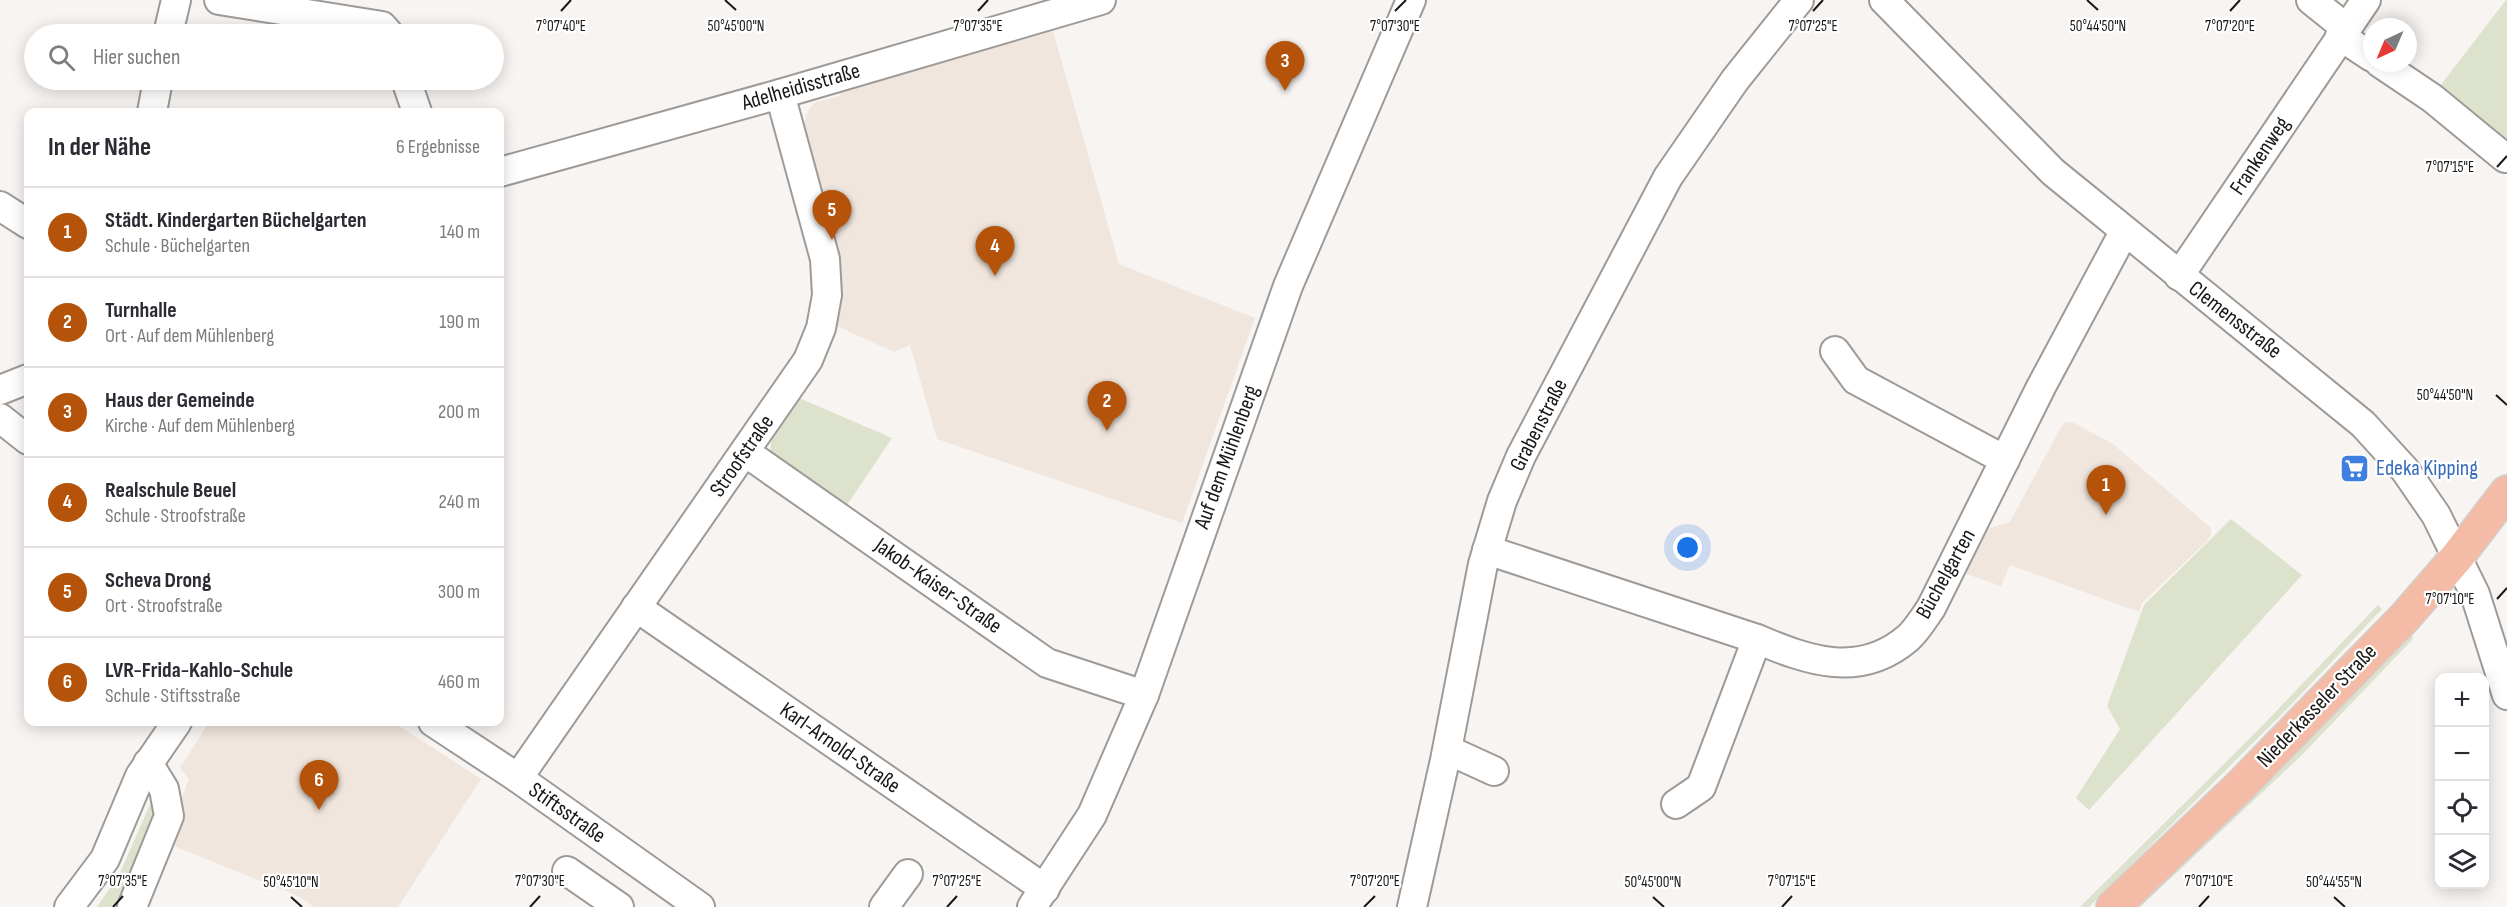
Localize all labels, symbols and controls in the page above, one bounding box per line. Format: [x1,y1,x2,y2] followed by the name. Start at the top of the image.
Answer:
[536,17,586,36] text: 7°07'40"E
[708,17,764,36] text: 50°45'00"N
[953,17,1003,36] text: 7°07'35"E
[1370,17,1420,36] text: 7°07'30"E
[1788,17,1838,36] text: 7°07'25"E
[2070,17,2126,36] text: 50°44'50"N
[2205,17,2255,36] text: 7°07'20"E
[2363,18,2417,72] north arrow
[24,24,504,90] search box
[45,41,78,74] icon: search
[1266,42,1304,91] pin: 3
[93,44,181,71] text: Hier suchen
[738,57,863,117] street label: Adelheidisstraße
[2224,112,2296,200] street label: Frankenweg
[48,132,151,163] text: In der Nähe
[396,135,480,159] text: 6 Ergebnisse
[2426,158,2474,177] text: 7°07'15"E
[812,190,852,240] pin: 5
[105,207,367,234] text: Städt. Kindergarten Büchelgarten
[64,220,71,244] text: 1
[440,220,480,244] text: 140 m
[976,226,1014,276] pin: 4
[105,234,250,258] text: Schule · Büchelgarten
[2183,275,2287,365] street label: Clemensstraße
[105,297,177,324] text: Turnhalle
[63,310,72,334] text: 2
[439,310,480,334] text: 190 m
[105,324,274,348] text: Ort · Auf dem Mühlenberg
[1504,374,1574,476] street label: Grabenstraße
[1188,381,1266,533] street label: Auf dem Mühlenberg
[1088,382,1126,431] pin: 2
[2417,386,2473,405] text: 50°44'50"N
[105,387,255,414] text: Haus der Gemeinde
[63,400,72,424] text: 3
[438,400,480,424] text: 200 m
[704,410,780,502] street label: Stroofstraße
[105,414,295,438] text: Kirche · Auf dem Mühlenberg
[2339,452,2371,484] supermarket icon: Edeka Kipping
[2376,455,2478,482] place label: Edeka Kipping
[2086,466,2126,515] pin: 1
[105,477,236,504] text: Realschule Beuel
[63,490,72,514] text: 4
[439,490,480,514] text: 240 m
[105,504,246,528] text: Schule · Stroofstraße
[1910,524,1982,624] street label: Büchelgarten
[868,532,1007,640] street label: Jakob-Kaiser-Straße
[1673,533,1702,562] your location
[105,567,211,594] text: Scheva Drong
[63,580,72,604] text: 5
[438,580,480,604] text: 300 m
[2426,590,2474,609] text: 7°07'10"E
[105,594,223,618] text: Ort · Stroofstraße
[2251,639,2383,773] street label: Niederkasseler Straße
[105,657,293,684] text: LVR-Frida-Kahlo-Schule
[63,670,72,694] text: 6
[438,670,480,694] text: 460 m
[2435,673,2489,889] map controls
[2435,673,2489,727] button: +
[105,684,240,708] text: Schule · Stiftsstraße
[775,697,905,799] street label: Karl-Arnold-Straße
[2435,727,2489,781] button: −
[300,760,338,810] pin: 6
[523,777,611,849] street label: Stiftsstraße
[2435,781,2489,835] button: locate
[2435,835,2489,889] button: layers
[98,872,148,891] text: 7°07'35"E
[515,872,565,891] text: 7°07'30"E
[932,872,982,891] text: 7°07'25"E
[1350,872,1400,891] text: 7°07'20"E
[1768,872,1816,891] text: 7°07'15"E
[2185,872,2233,891] text: 7°07'10"E
[263,873,319,892] text: 50°45'10"N
[1625,873,1681,892] text: 50°45'00"N
[2306,873,2362,892] text: 50°44'55"N

